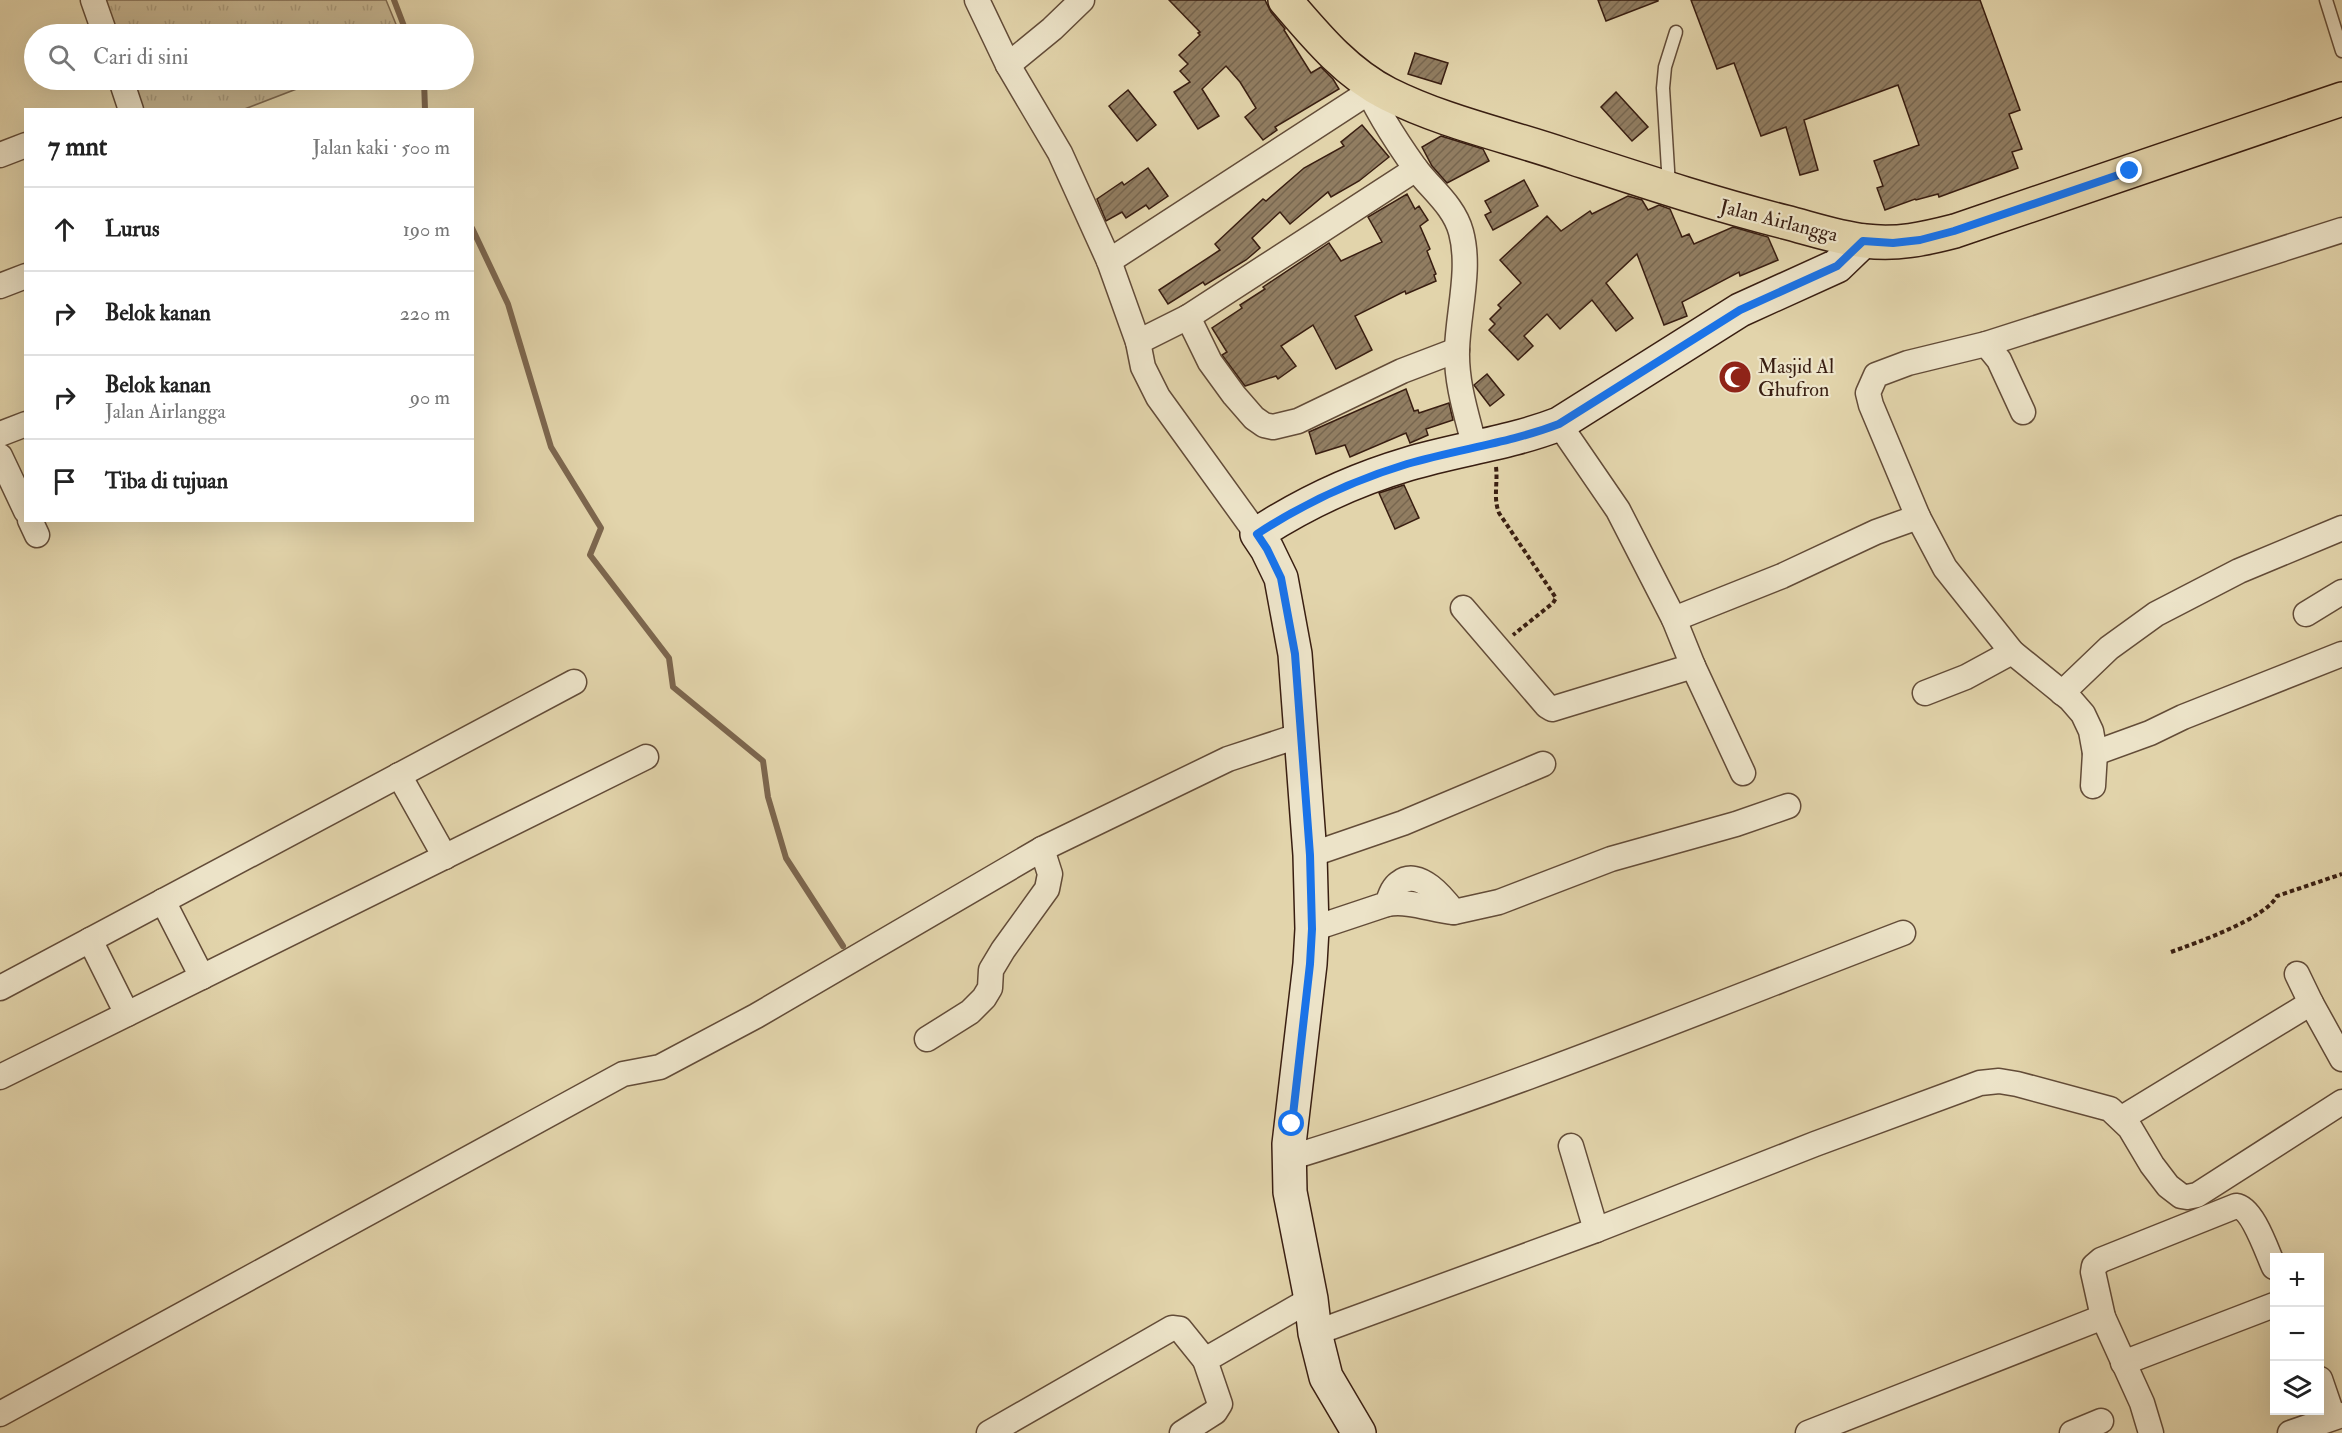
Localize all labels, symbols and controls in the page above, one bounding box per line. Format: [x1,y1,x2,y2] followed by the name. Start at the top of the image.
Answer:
[24,24,474,90] search box
[45,41,78,74] icon: search
[93,43,189,71] text: Cari di sini
[48,131,107,163] text: 7 mnt
[313,135,450,160] text: Jalan kaki · 500 m
[2116,157,2142,183] route end
[1716,194,1841,247] street label: Jalan Airlangga
[48,213,81,246] icon: ahead
[105,215,159,243] text: Lurus
[403,217,450,242] text: 190 m
[48,297,81,330] icon: right
[105,299,211,327] text: Belok kanan
[400,301,450,326] text: 220 m
[1758,354,1834,402] place label: Masjid Al Ghufron
[1717,359,1753,395] mosque icon: Masjid Al Ghufron
[105,371,211,399] text: Belok kanan
[48,381,81,414] icon: right
[410,385,450,410] text: 90 m
[105,399,226,424] text: Jalan Airlangga
[48,465,81,498] icon: arrive
[105,467,228,495] text: Tiba di tujuan
[1278,1110,1304,1136] route start
[2270,1253,2324,1415] map controls
[2270,1253,2324,1307] button: +
[2270,1307,2324,1361] button: −
[2270,1361,2324,1415] button: layers

